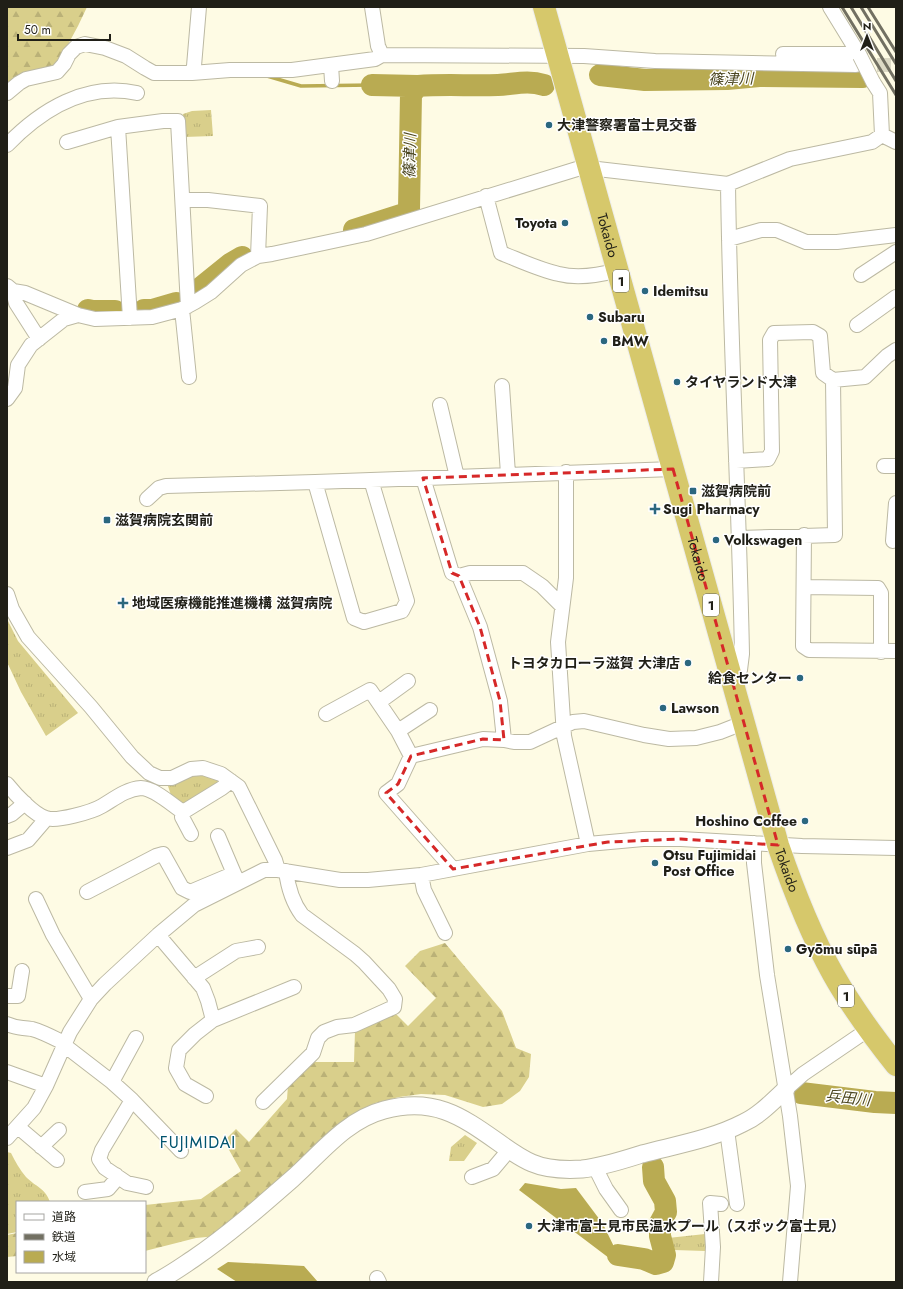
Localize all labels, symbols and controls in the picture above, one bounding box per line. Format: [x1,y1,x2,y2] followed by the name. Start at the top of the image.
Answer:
[18,16,110,42] scale bar
[847,16,887,56] north arrow
[863,18,871,34] text: N
[24,21,51,39] text: 50 m
[708,68,756,90] water label: 篠津川
[557,115,697,135] place label: 大津警察署富士見交番
[544,120,554,130] marker: 大津警察署富士見交番
[399,131,421,179] water label: 篠津川
[592,211,624,260] street label: Tokaido
[515,213,557,233] place label: Toyota
[560,218,570,228] marker: Toyota
[613,270,629,292] road number: 1
[653,281,708,301] place label: Idemitsu
[640,286,650,296] marker: Idemitsu
[598,307,645,327] place label: Subaru
[585,312,595,322] marker: Subaru
[612,331,649,351] place label: BMW
[599,336,609,346] marker: BMW
[685,372,797,392] place label: タイヤランド大津
[672,377,682,387] marker: タイヤランド大津
[701,481,771,501] place label: 滋賀病院前
[688,486,698,496] marker: 滋賀病院前
[663,499,760,519] place label: Sugi Pharmacy
[650,504,660,514] marker: Sugi Pharmacy
[115,510,213,530] place label: 滋賀病院玄関前
[102,515,112,525] marker: 滋賀病院玄関前
[723,530,802,550] place label: Volkswagen
[682,535,714,584] street label: Tokaido
[711,535,721,545] marker: Volkswagen
[132,593,332,613] place label: 地域医療機能推進機構 滋賀病院
[703,594,719,616] road number: 1
[117,597,129,609] marker: 地域医療機能推進機構 滋賀病院
[508,653,680,673] place label: トヨタカローラ滋賀 大津店
[683,658,693,668] marker: トヨタカローラ滋賀 大津店
[708,668,792,688] place label: 給食センター
[795,673,805,683] marker: 給食センター
[671,698,719,718] place label: Lawson
[658,703,668,713] marker: Lawson
[695,811,797,831] place label: Hoshino Coffee
[800,816,810,826] marker: Hoshino Coffee
[663,845,756,881] place label: Otsu Fujimidai Post Office
[770,846,804,895] street label: Tokaido
[650,858,660,868] marker: Otsu Fujimidai Post Office
[796,939,877,959] place label: Gyōmu sūpā
[783,944,793,954] marker: Gyōmu sūpā
[838,985,854,1007] road number: 1
[824,1085,874,1111] water label: 兵田川
[160,1131,236,1154] district label: FUJIMIDAI
[16,1201,146,1273] legend
[52,1208,76,1226] text: 道路
[537,1216,845,1236] place label: 大津市富士見市民温水プール（スポック富士見）
[524,1221,534,1231] marker: 大津市富士見市民温水プール（スポック富士見）
[52,1228,76,1246] text: 鉄道
[52,1248,76,1266] text: 水域

